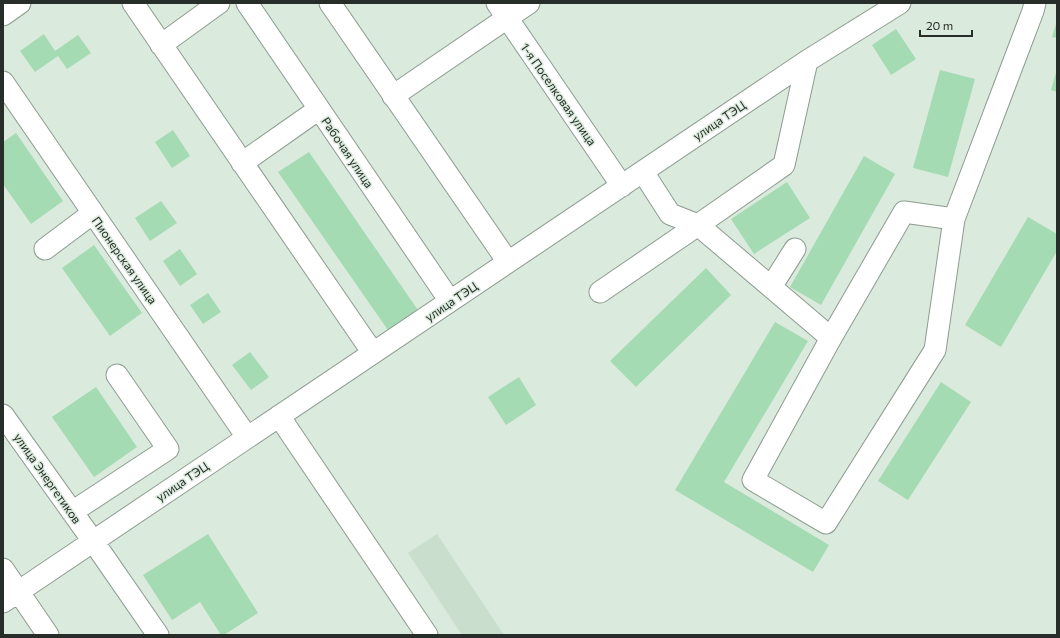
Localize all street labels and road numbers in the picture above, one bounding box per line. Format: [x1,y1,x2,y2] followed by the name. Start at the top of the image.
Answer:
[518,40,600,148] street label: 1-я Поселковая улица
[690,97,748,143] street label: улица ТЭЦ
[319,114,377,190] street label: Рабочая улица
[90,214,160,306] street label: Пионерская улица
[422,278,480,324] street label: улица ТЭЦ
[12,430,84,526] street label: улица Энергетиков
[153,458,211,504] street label: улица ТЭЦ

